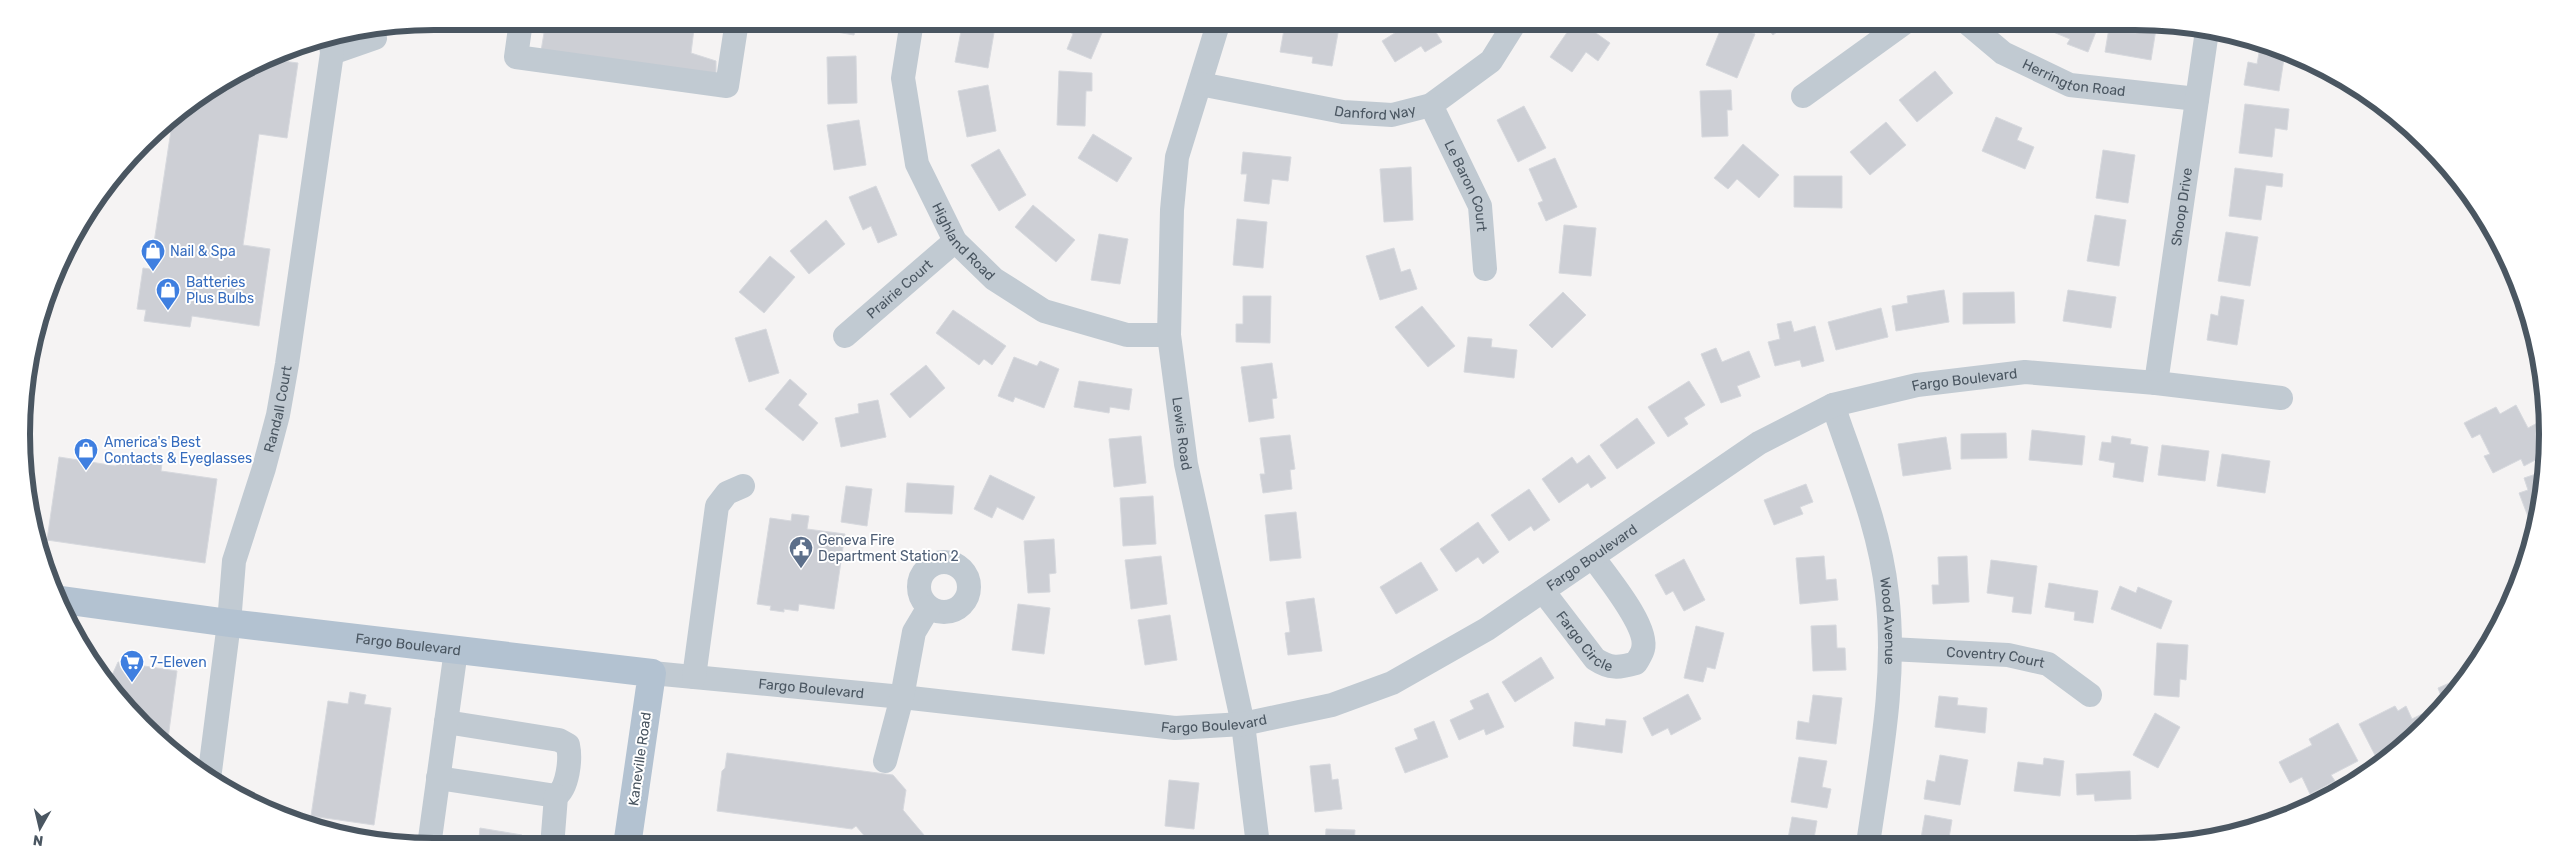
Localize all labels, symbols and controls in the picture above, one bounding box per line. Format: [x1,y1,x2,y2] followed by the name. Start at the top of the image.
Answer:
[2020,55,2126,100] street label: Herrington Road
[1333,101,1418,124] street label: Danford Way
[1441,137,1491,233] street label: Le Baron Court
[2167,166,2196,247] street label: Shoop Drive
[929,199,999,284] street label: Highland Road
[140,238,166,272] shop icon: Nail & Spa
[170,243,236,260] place label: Nail & Spa
[863,255,936,322] street label: Prairie Court
[186,274,254,307] place label: Batteries Plus Bulbs
[155,277,181,311] shop icon: Batteries Plus Bulbs
[260,364,295,454] street label: Randall Court
[1910,365,2018,395] street label: Fargo Boulevard
[1169,396,1196,472] street label: Lewis Road
[104,434,252,467] place label: America's Best Contacts & Eyeglasses
[73,437,99,471] shop icon: America's Best Contacts & Eyeglasses
[1543,520,1640,594] street label: Fargo Boulevard
[818,532,959,565] place label: Geneva Fire Department Station 2
[788,535,814,569] public building icon: Geneva Fire Department Station 2
[1876,576,1899,665] street label: Wood Avenue
[1553,608,1615,675] street label: Fargo Circle
[354,630,462,659] street label: Fargo Boulevard
[1946,643,2047,672] street label: Coventry Court
[119,649,145,683] supermarket icon: 7-Eleven
[150,654,207,671] place label: 7-Eleven
[758,675,865,702] street label: Fargo Boulevard
[625,711,655,807] street label: Kaneville Road
[1160,711,1268,737] street label: Fargo Boulevard
[15,803,65,853] north arrow
[32,831,44,849] text: N

